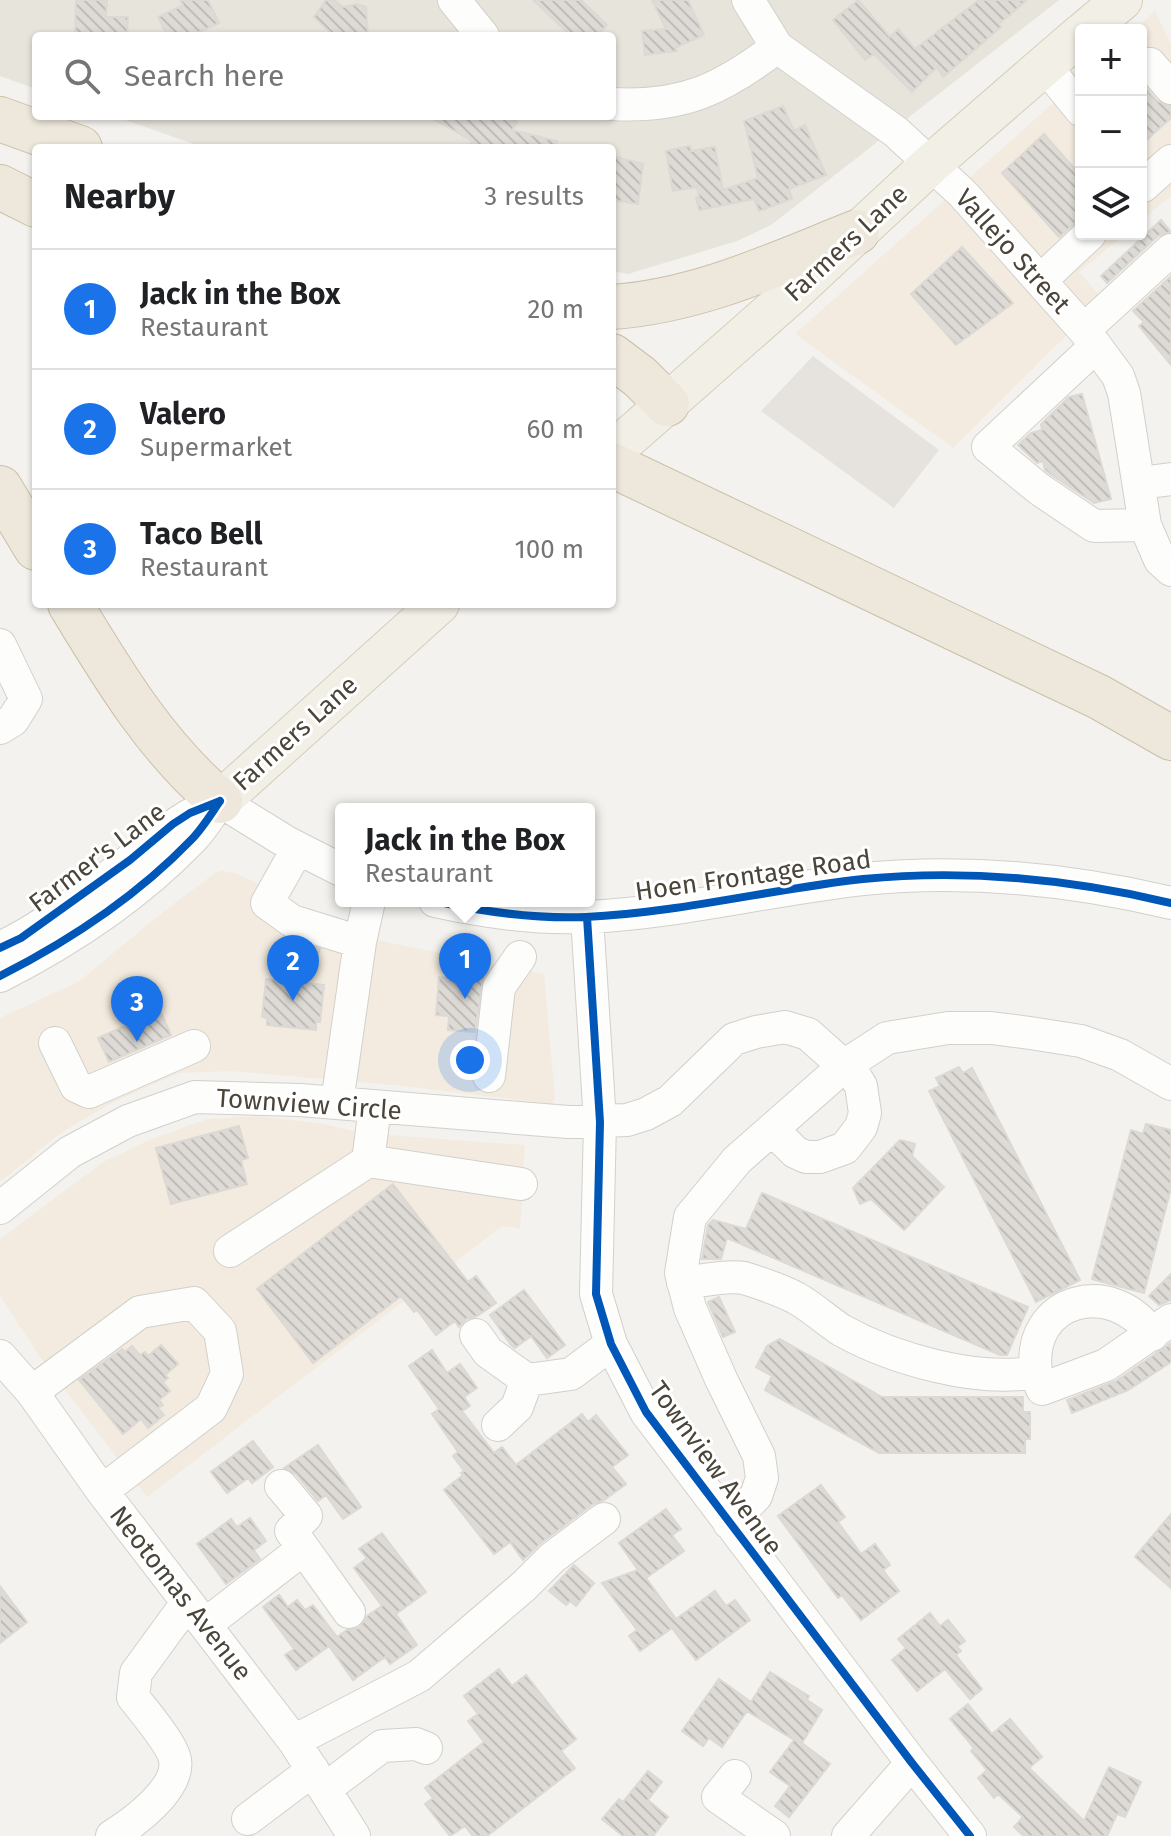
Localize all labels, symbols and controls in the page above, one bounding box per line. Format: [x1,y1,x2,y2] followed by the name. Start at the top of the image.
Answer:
[1075,24,1147,240] map controls
[1075,24,1147,96] button: +
[32,32,616,120] search box
[60,54,104,98] icon: search
[124,58,284,94] text: Search here
[1075,96,1147,168] button: −
[1075,168,1147,240] button: layers
[64,176,175,217] text: Nearby
[778,179,914,308] street label: Farmers Lane
[484,181,584,212] text: 3 results
[949,183,1077,320] street label: Vallejo Street
[140,276,340,312] text: Jack in the Box
[84,294,96,325] text: 1
[527,294,584,325] text: 20 m
[140,312,268,343] text: Restaurant
[140,396,226,432] text: Valero
[83,414,97,445] text: 2
[526,414,584,445] text: 60 m
[140,432,292,463] text: Supermarket
[140,516,262,552] text: Taco Bell
[83,534,97,565] text: 3
[515,534,584,565] text: 100 m
[140,552,268,583] text: Restaurant
[227,669,364,797] street label: Farmers Lane
[23,796,172,919] street label: Farmer's Lane
[335,803,595,907] popup
[365,822,565,858] text: Jack in the Box
[633,844,873,907] street label: Hoen Frontage Road
[365,858,493,889] text: Restaurant
[439,933,491,999] pin: 1
[267,935,319,1001] pin: 2
[111,976,163,1042] pin: 3
[450,1040,490,1080] your location
[215,1083,403,1126] street label: Townview Circle
[642,1375,789,1561] street label: Townview Avenue
[103,1500,258,1687] street label: Neotomas Avenue

